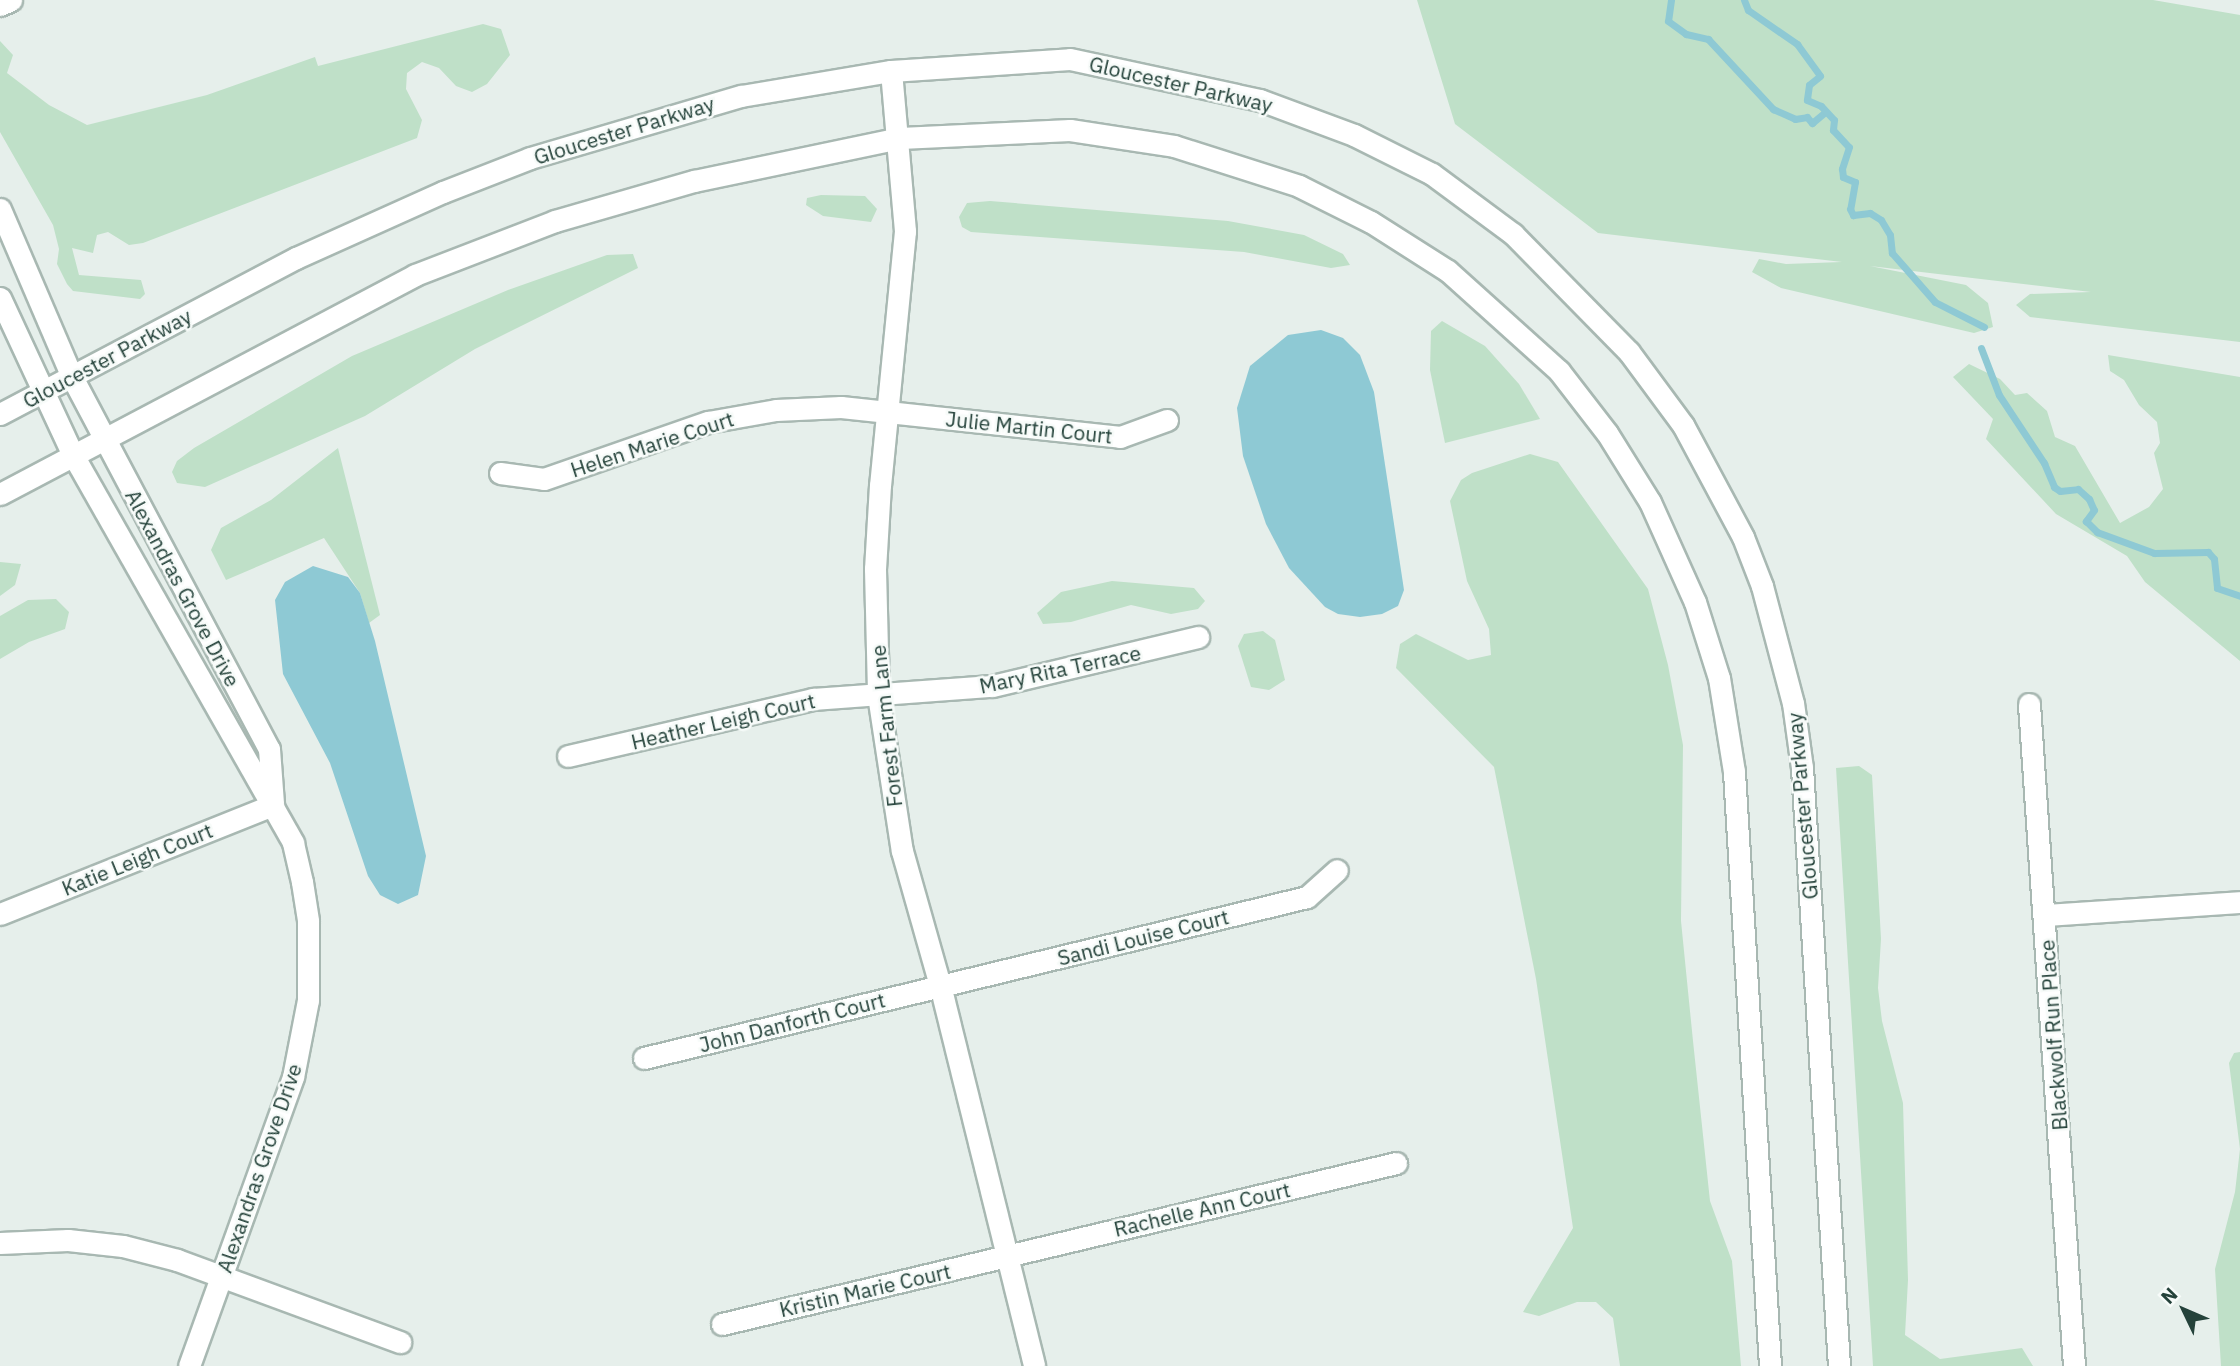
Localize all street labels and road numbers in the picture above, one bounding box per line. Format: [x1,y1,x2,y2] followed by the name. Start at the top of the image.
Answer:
[1087,51,1275,117] street label: Gloucester Parkway
[531,91,717,169] street label: Gloucester Parkway
[18,303,196,413] street label: Gloucester Parkway
[567,406,737,482] street label: Helen Marie Court
[944,406,1114,448] street label: Julie Martin Court
[120,485,246,691] street label: Alexandras Grove Drive
[977,640,1143,698] street label: Mary Rita Terrace
[865,644,907,808] street label: Forest Farm Lane
[629,688,817,754] street label: Heather Leigh Court
[1781,711,1823,901] street label: Gloucester Parkway
[58,817,216,901] street label: Katie Leigh Court
[1055,904,1231,970] street label: Sandi Louise Court
[2034,939,2072,1131] street label: Blackwolf Run Place
[696,987,888,1057] street label: John Danforth Court
[211,1060,307,1276] street label: Alexandras Grove Drive
[1111,1176,1293,1242] street label: Rachelle Ann Court
[777,1258,953,1322] street label: Kristin Marie Court

